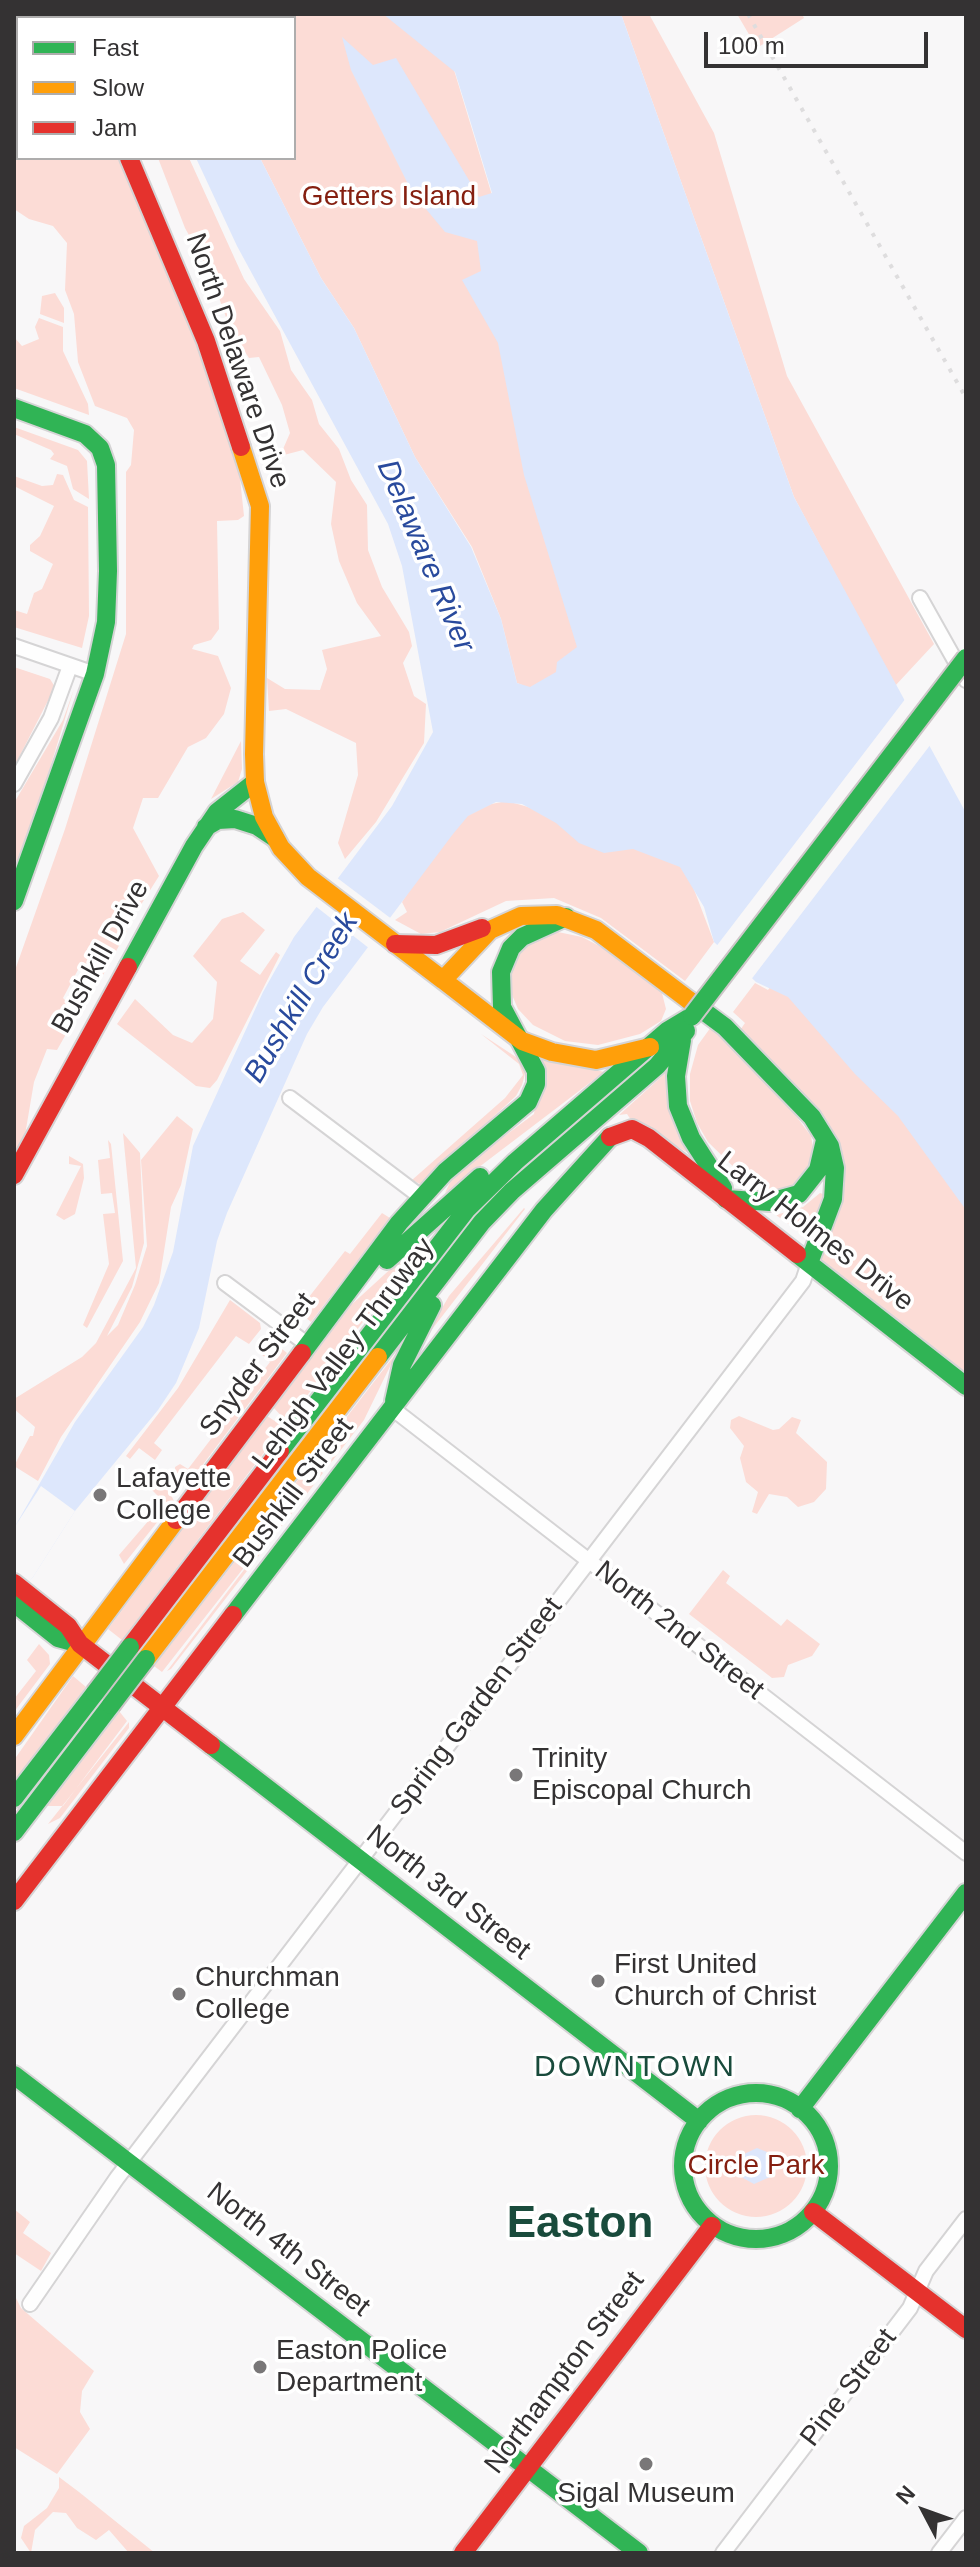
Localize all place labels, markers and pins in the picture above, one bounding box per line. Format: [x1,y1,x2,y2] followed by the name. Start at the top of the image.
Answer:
[116,1462,231,1528] place label: Lafayette College
[91,1486,109,1504] marker: Lafayette College
[532,1742,751,1808] place label: Trinity Episcopal Church
[507,1766,525,1784] marker: Trinity Episcopal Church
[614,1948,816,2014] place label: First United Church of Christ
[195,1961,340,2027] place label: Churchman College
[589,1972,607,1990] marker: First United Church of Christ
[170,1985,188,2003] marker: Churchman College
[276,2334,447,2400] place label: Easton Police Department
[251,2358,269,2376] marker: Easton Police Department
[637,2455,655,2473] marker: Sigal Museum
[557,2477,735,2511] place label: Sigal Museum

